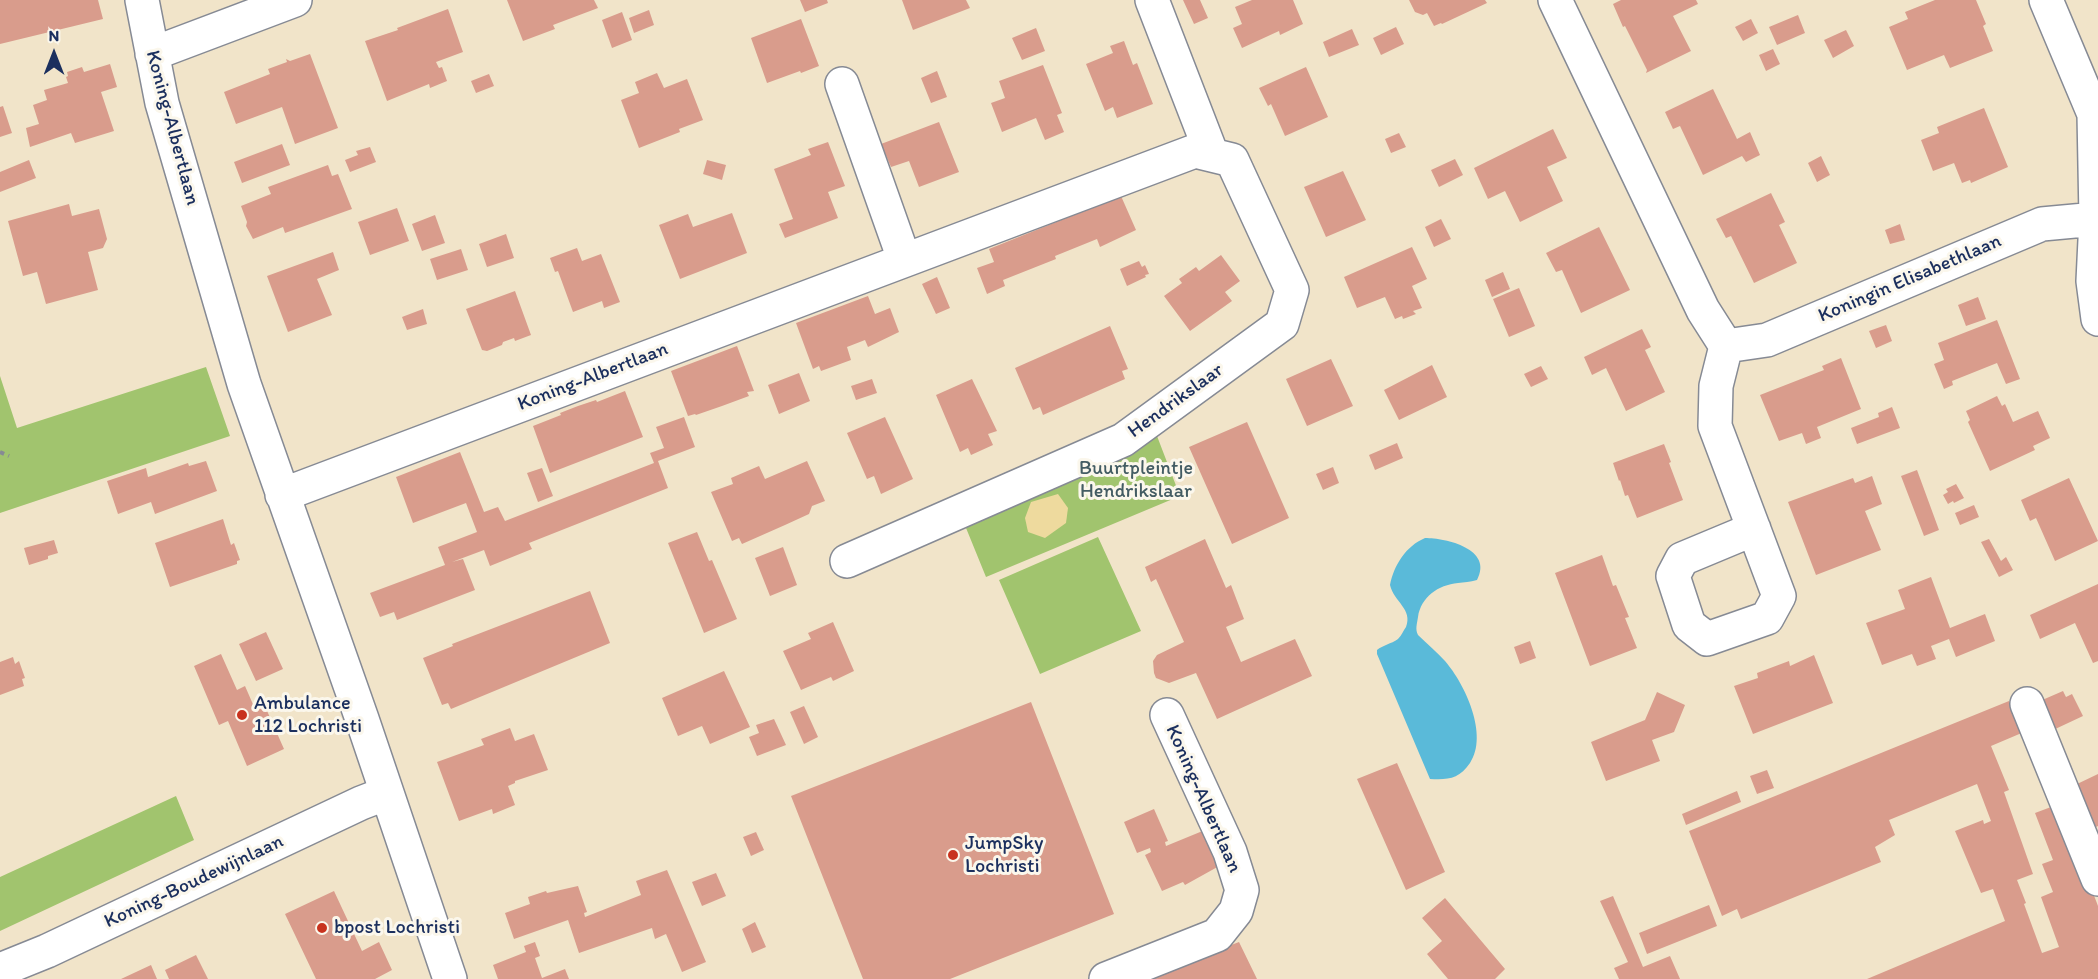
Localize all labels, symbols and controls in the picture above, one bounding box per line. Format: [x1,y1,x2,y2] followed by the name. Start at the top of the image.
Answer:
[24,24,84,84] north arrow
[49,26,59,45] text: N
[140,48,204,208] street label: Koning-Albertlaan
[1815,230,2005,328] street label: Koningin Elisabethlaan
[514,337,672,417] street label: Koning-Albertlaan
[1124,358,1228,444] street label: Hendrikslaar
[1079,457,1193,504] park label: Buurtpleintje Hendrikslaar
[254,692,362,739] place label: Ambulance 112 Lochristi
[235,708,249,722] marker: Ambulance 112 Lochristi
[1160,721,1246,877] street label: Koning-Albertlaan
[101,830,287,934] street label: Koning-Boudewijnlaan
[965,832,1043,879] place label: JumpSky Lochristi
[946,848,960,862] marker: JumpSky Lochristi
[334,916,460,940] place label: bpost Lochristi
[315,921,329,935] marker: bpost Lochristi

